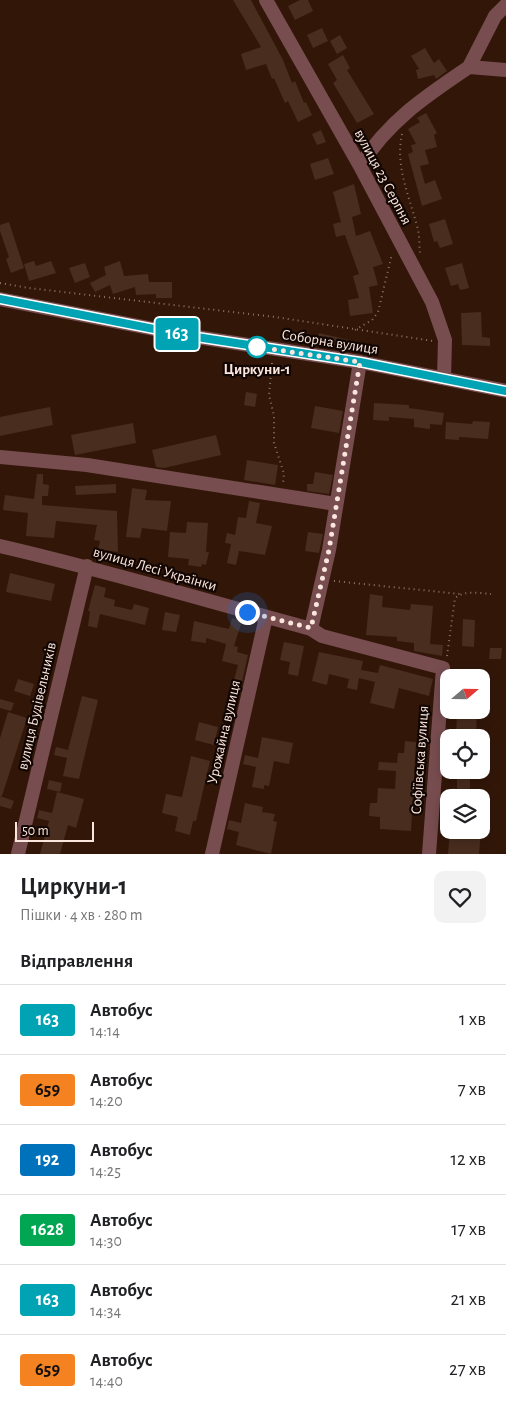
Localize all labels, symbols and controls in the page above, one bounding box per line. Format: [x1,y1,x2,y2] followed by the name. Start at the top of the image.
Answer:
[352,127,414,227] street label: вулиця 23 Серпня
[148,318,206,350] line badge: 163
[166,325,188,343] text: 163
[281,327,379,357] street label: Соборна вулиця
[246,336,268,358] marker: Циркуни-1
[224,362,290,377] place label: Циркуни-1
[91,544,219,594] street label: вулиця Лесі Українки
[235,600,260,625] your location
[15,641,59,771] street label: вулиця Будівельників
[440,669,490,719] north arrow
[440,669,490,839] map controls
[205,679,243,785] street label: Урожайна вулиця
[409,705,431,815] street label: Софіївська вулиця
[440,729,490,779] button: locate
[440,789,490,839] button: layers
[15,819,94,842] scale bar
[22,824,49,838] text: 50 m
[434,871,486,923] button: heart
[20,875,127,899] text: Циркуни-1
[20,907,143,923] text: Пішки · 4 хв · 280 m
[20,952,133,971] text: Відправлення
[90,1001,153,1020] text: Автобус
[459,1010,486,1029] text: 1 хв
[36,1011,59,1029] text: 163
[90,1023,120,1039] text: 14:14
[90,1071,153,1090] text: Автобус
[458,1080,486,1099] text: 7 хв
[35,1081,60,1099] text: 659
[90,1093,123,1109] text: 14:20
[90,1141,153,1160] text: Автобус
[450,1150,486,1169] text: 12 хв
[36,1151,59,1169] text: 192
[90,1163,121,1179] text: 14:25
[90,1211,153,1230] text: Автобус
[451,1220,486,1239] text: 17 хв
[31,1221,64,1239] text: 1628
[90,1233,122,1249] text: 14:30
[90,1281,153,1300] text: Автобус
[450,1290,486,1309] text: 21 хв
[36,1291,59,1309] text: 163
[90,1303,121,1319] text: 14:34
[90,1351,153,1370] text: Автобус
[449,1360,486,1379] text: 27 хв
[35,1361,60,1379] text: 659
[90,1373,123,1389] text: 14:40

